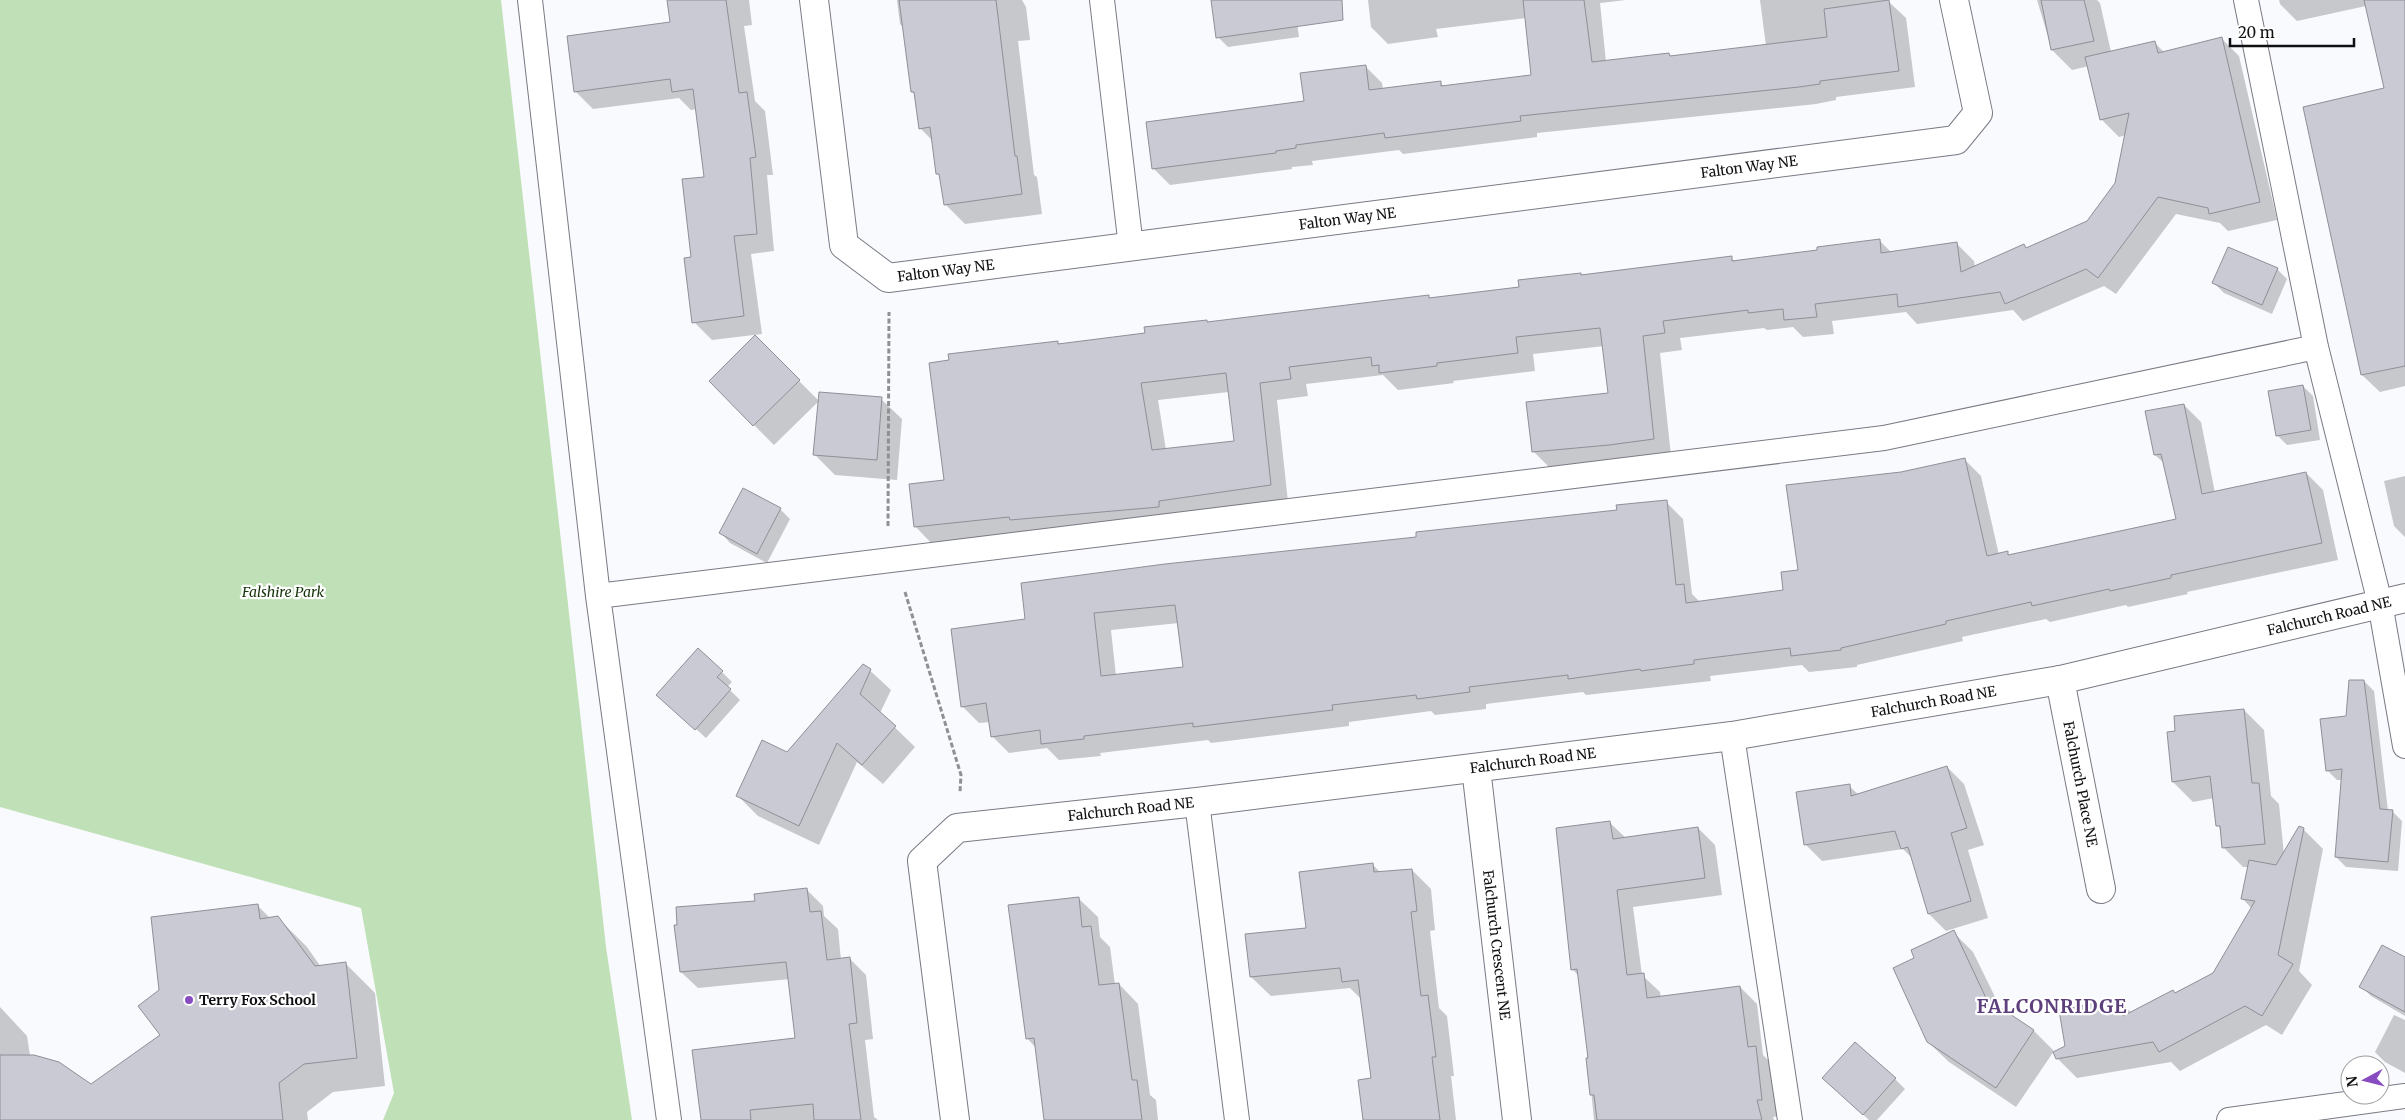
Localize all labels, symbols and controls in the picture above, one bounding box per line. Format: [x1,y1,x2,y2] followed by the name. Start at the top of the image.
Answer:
[2230,15,2354,47] scale bar
[2238,23,2275,42] text: 20 m
[1699,152,1799,182] street label: Falton Way NE
[1298,203,1397,234] street label: Falton Way NE
[896,255,995,286] street label: Falton Way NE
[241,583,324,601] park label: Falshire Park
[2265,593,2393,639] street label: Falchurch Road NE
[1869,682,1998,721] street label: Falchurch Road NE
[2059,720,2102,849] street label: Falchurch Place NE
[1469,744,1597,777] street label: Falchurch Road NE
[1067,793,1195,825] street label: Falchurch Road NE
[1479,869,1514,1021] street label: Falchurch Crescent NE
[199,991,316,1009] place label: Terry Fox School
[183,994,195,1006] marker: Terry Fox School
[1977,994,2127,1018] district label: FALCONRIDGE
[2340,1055,2390,1105] north arrow
[2342,1075,2362,1088] text: N

